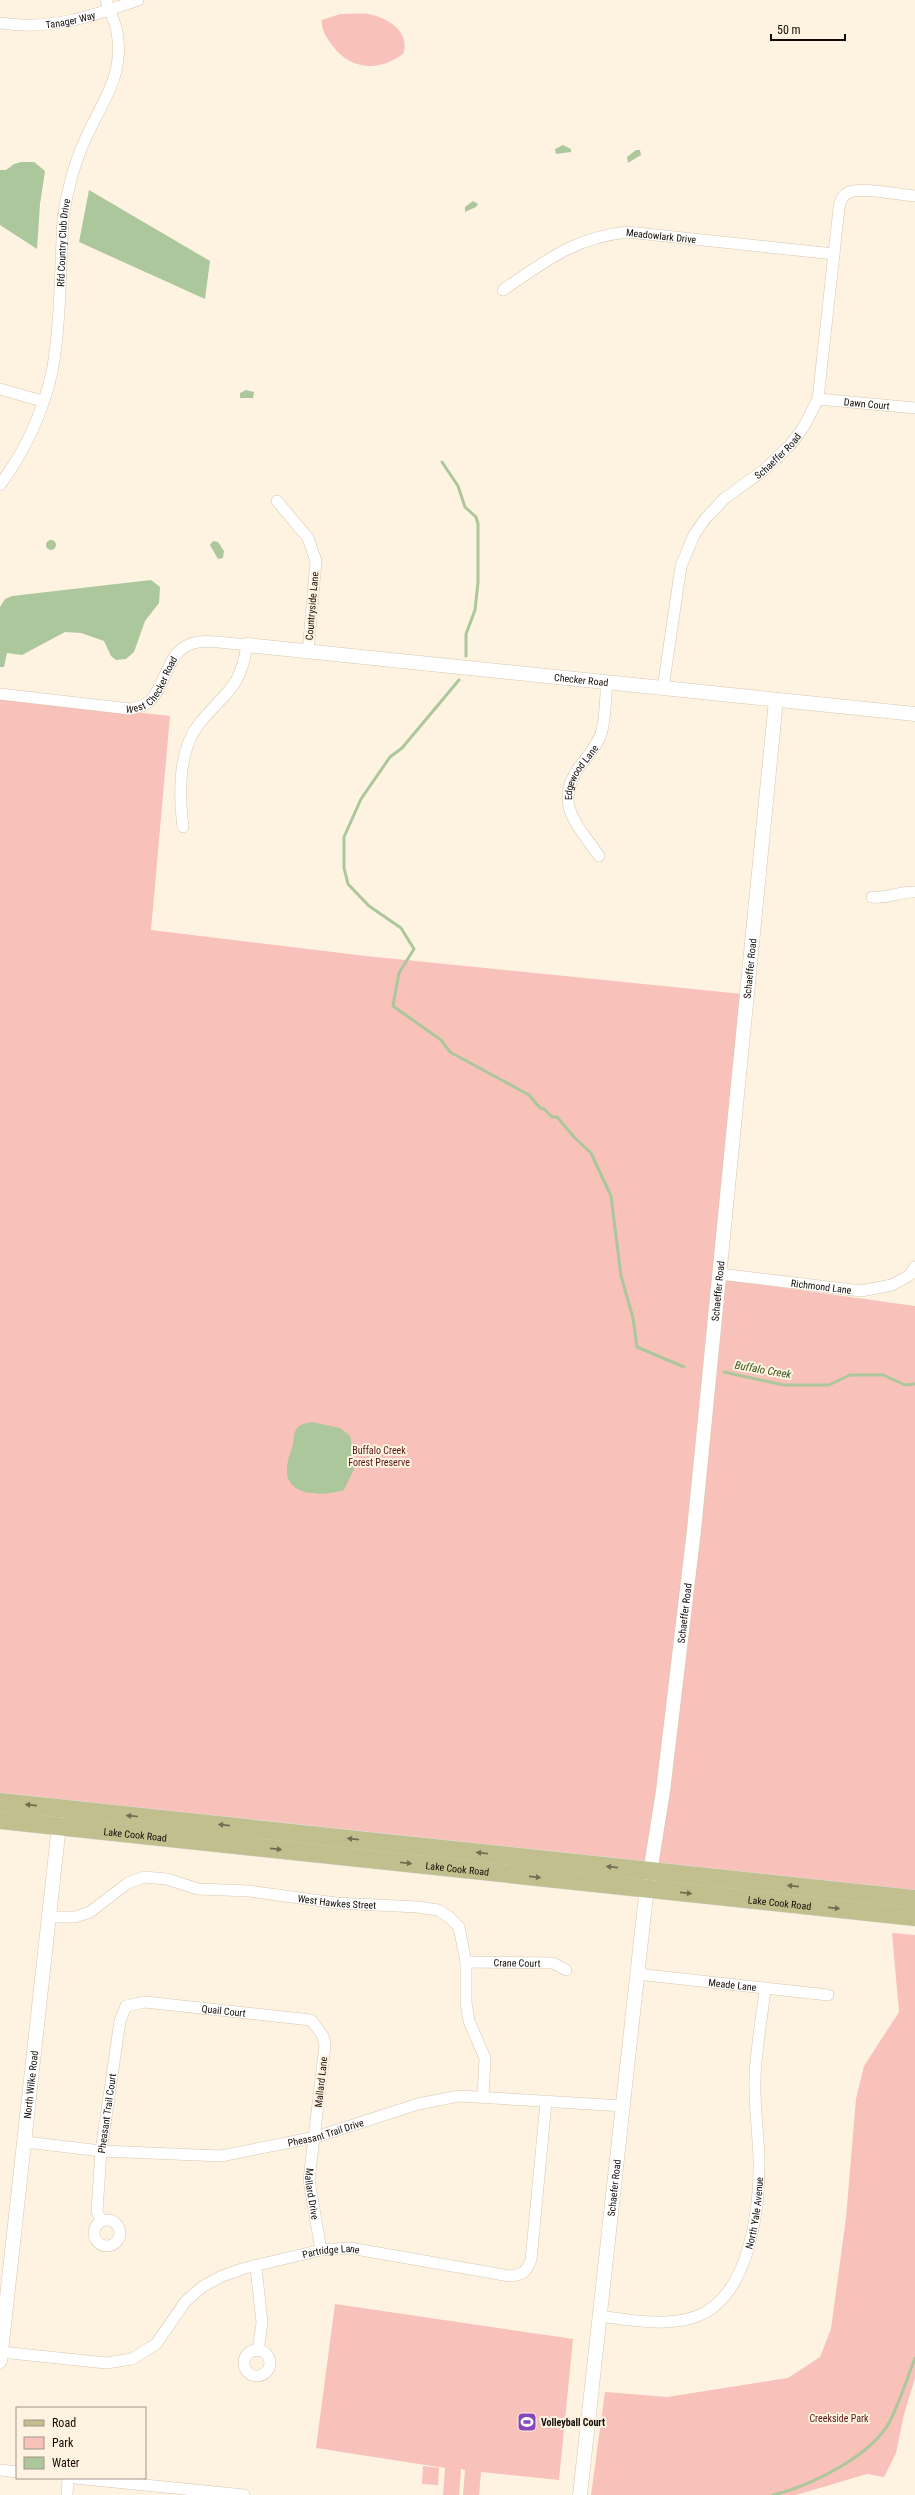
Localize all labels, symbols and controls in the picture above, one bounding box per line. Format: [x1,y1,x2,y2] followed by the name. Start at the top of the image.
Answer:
[45,9,97,30] street label: Tanager Way
[771,16,845,42] scale bar
[777,23,801,37] text: 50 m
[55,197,72,287] street label: Rfd Country Club Drive
[626,226,697,245] street label: Meadowlark Drive
[843,396,890,411] street label: Dawn Court
[752,431,803,481] street label: Schaeffer Road
[304,571,320,641] street label: Countryside Lane
[125,654,179,715] street label: West Checker Road
[554,671,609,688] street label: Checker Road
[562,742,600,800] street label: Edgewood Lane
[741,938,758,999] street label: Schaeffer Road
[709,1260,726,1322] street label: Schaeffer Road
[790,1277,852,1295] street label: Richmond Lane
[734,1359,792,1381] water label: Buffalo Creek
[348,1445,410,1468] park label: Buffalo Creek Forest Preserve
[675,1583,693,1644] street label: Schaeffer Road
[25,1802,37,1809] one-way arrow
[126,1812,138,1819] one-way arrow
[218,1822,230,1828] one-way arrow
[103,1826,167,1843] street label: Lake Cook Road
[347,1836,359,1842] one-way arrow
[270,1846,283,1853] one-way arrow
[476,1850,488,1856] one-way arrow
[400,1860,412,1866] one-way arrow
[425,1860,490,1877] street label: Lake Cook Road
[605,1864,618,1870] one-way arrow
[529,1873,541,1880] one-way arrow
[787,1882,799,1889] one-way arrow
[680,1890,692,1897] one-way arrow
[297,1892,376,1910] street label: West Hawkes Street
[747,1894,812,1911] street label: Lake Cook Road
[828,1905,840,1911] one-way arrow
[493,1957,541,1968] street label: Crane Court
[708,1976,757,1993] street label: Meade Lane
[201,2003,246,2018] street label: Quail Court
[21,2050,40,2119] street label: North Wilke Road
[313,2056,329,2108] street label: Mallard Lane
[95,2073,118,2154] street label: Pheasant Trail Court
[287,2116,365,2148] street label: Pheasant Trail Drive
[605,2159,622,2217] street label: Schaefer Road
[303,2167,321,2221] street label: Mallard Drive
[743,2177,764,2250] street label: North Yale Avenue
[301,2242,361,2260] street label: Partridge Lane
[16,2407,146,2479] legend
[516,2411,538,2433] sports icon: Volleyball Court
[809,2413,869,2424] park label: Creekside Park
[52,2416,76,2430] text: Road
[541,2417,605,2428] place label: Volleyball Court
[52,2436,74,2450] text: Park
[52,2456,80,2470] text: Water

